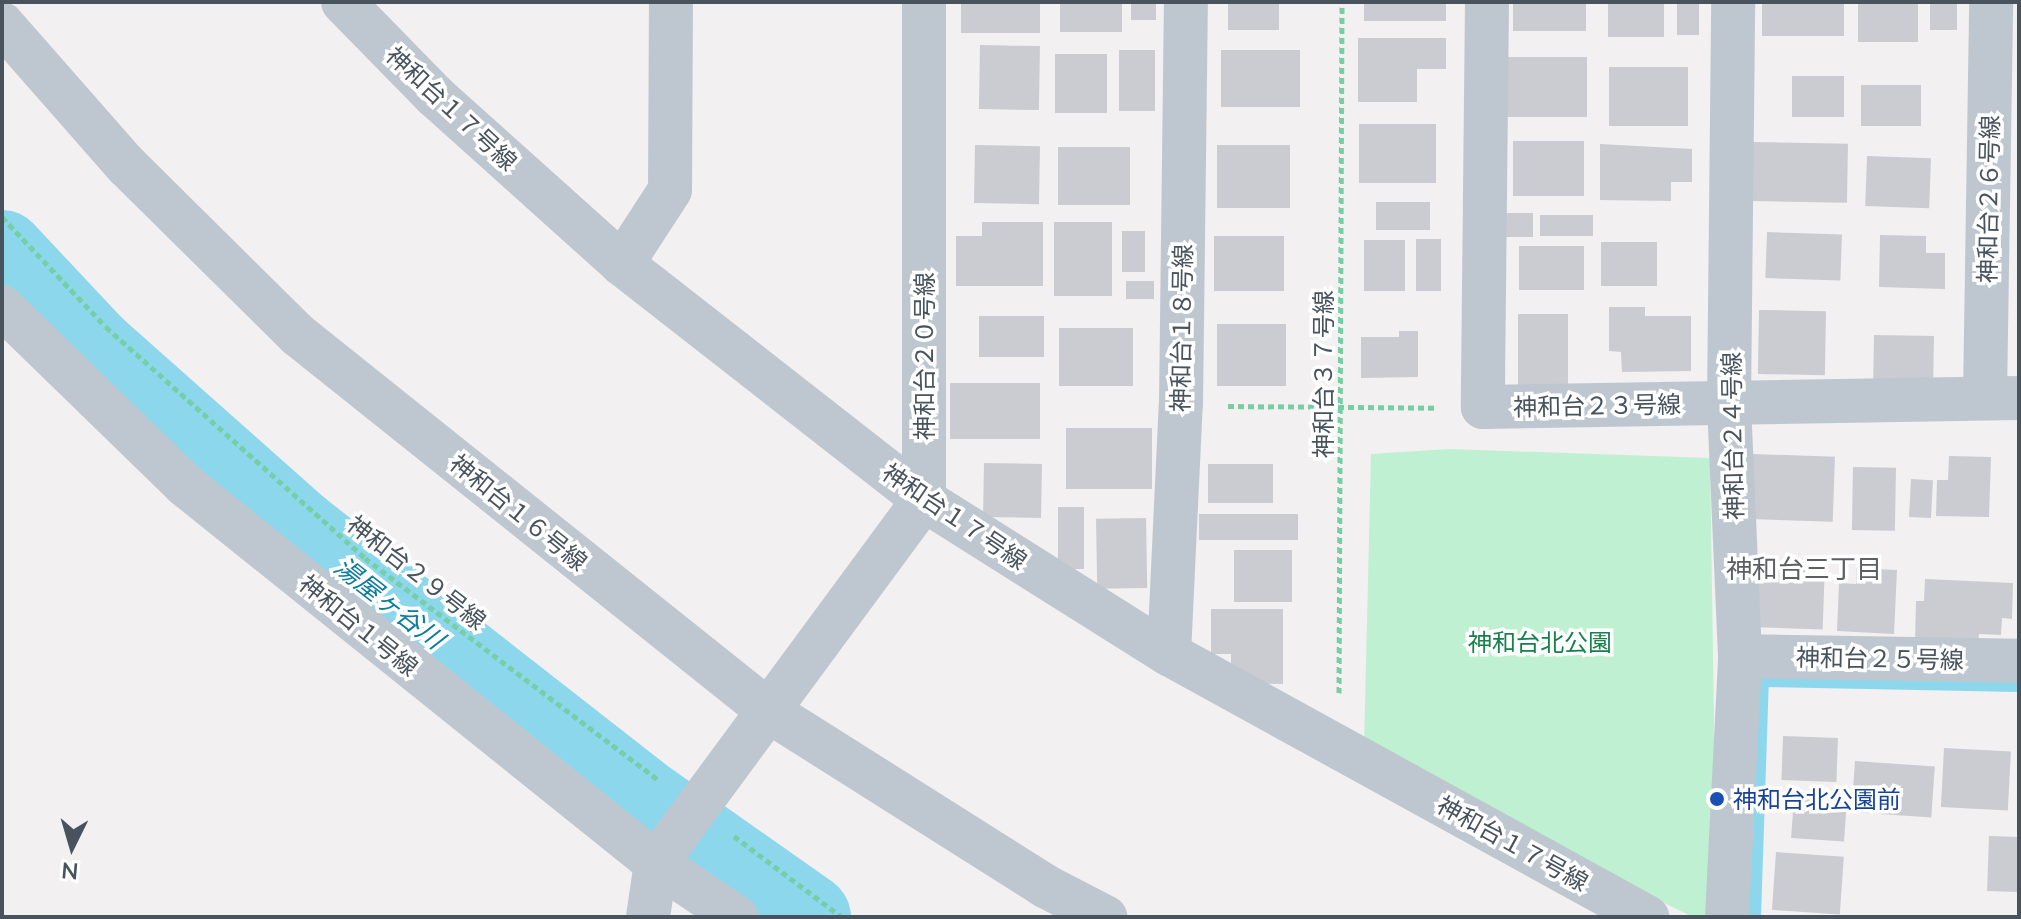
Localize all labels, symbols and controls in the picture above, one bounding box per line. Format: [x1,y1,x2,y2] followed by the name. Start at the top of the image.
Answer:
[381,40,523,176] street label: 神和台１７号線
[1972,115,2004,283] street label: 神和台２６号線
[1165,244,1197,412] street label: 神和台１８号線
[910,272,938,440] street label: 神和台２０号線
[1309,290,1337,458] street label: 神和台３７号線
[1716,352,1748,520] street label: 神和台２４号線
[1513,389,1681,421] street label: 神和台２３号線
[445,448,593,576] street label: 神和台１６号線
[877,457,1033,575] street label: 神和台１７号線
[342,509,492,635] street label: 神和台２９号線
[328,551,450,655] water label: 湯屋ヶ谷川
[1726,553,1882,585] district label: 神和台三丁目
[294,568,424,682] street label: 神和台１号線
[1468,628,1612,656] park label: 神和台北公園
[1796,642,1964,674] street label: 神和台２５号線
[1733,785,1901,813] place label: 神和台北公園前
[1433,790,1593,896] street label: 神和台１７号線
[1708,790,1726,808] marker: 神和台北公園前
[32,807,112,887] north arrow
[60,857,79,886] text: N

